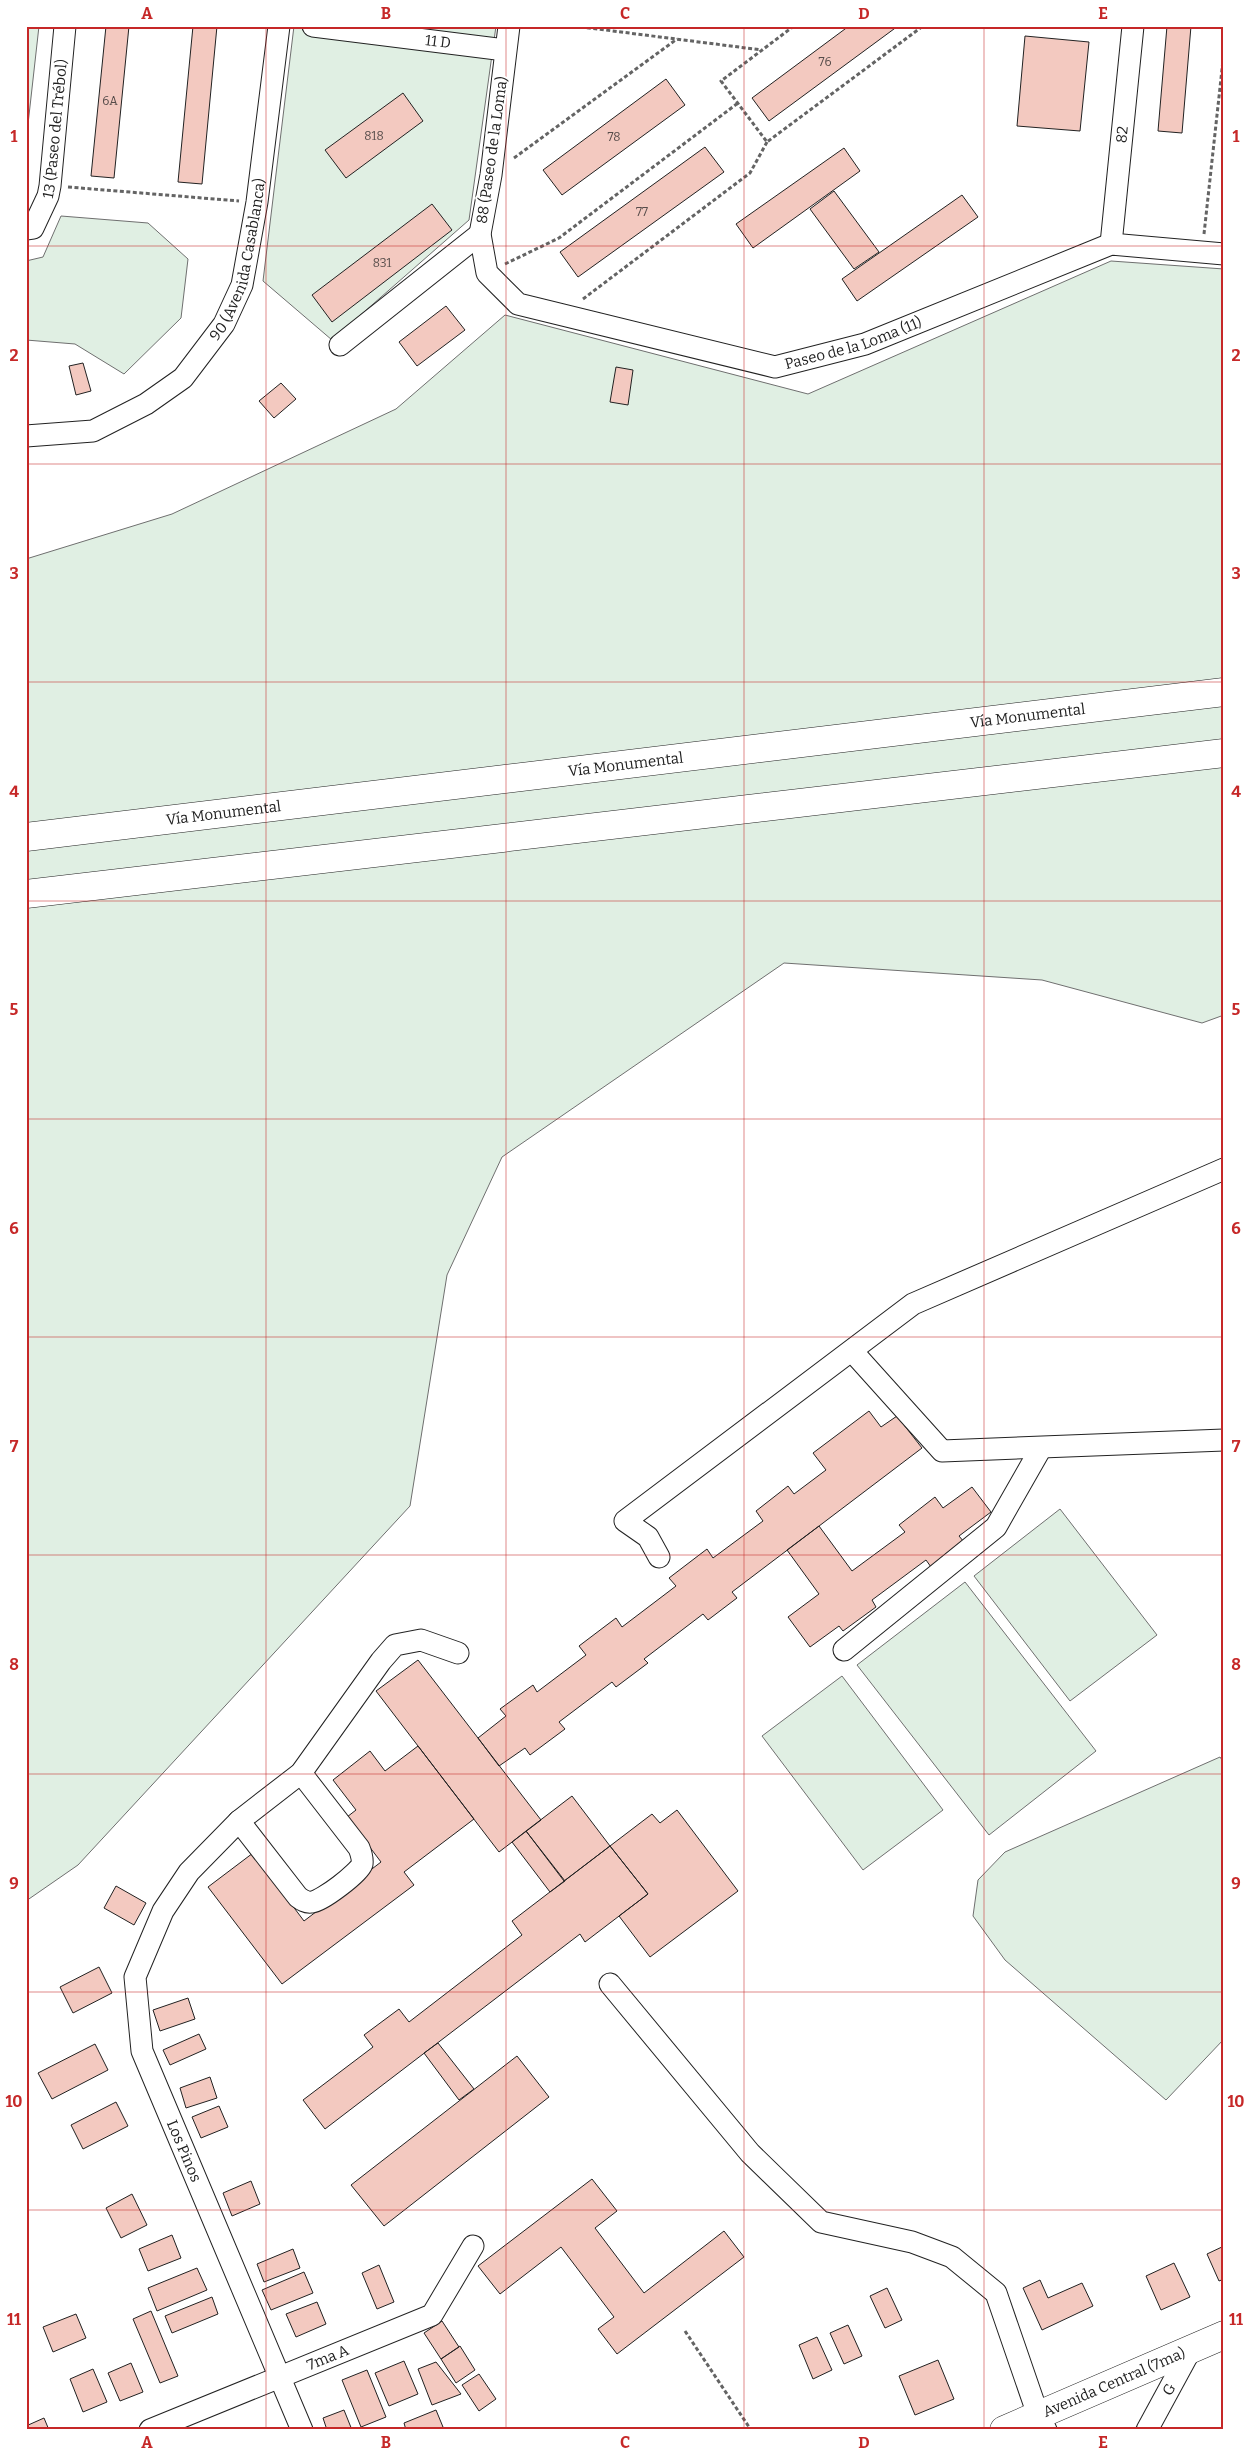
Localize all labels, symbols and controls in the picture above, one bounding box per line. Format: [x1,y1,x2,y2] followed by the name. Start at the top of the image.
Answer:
[141,4,153,23] text: A
[381,4,391,23] text: B
[620,4,630,23] text: C
[858,4,870,23] text: D
[1098,4,1108,23] text: E
[424,31,452,52] street label: 11 D
[819,55,831,69] house number: 76
[39,58,71,200] street label: 13 (Paseo del Trébol)
[473,75,511,225] street label: 88 (Paseo de la Loma)
[102,94,118,108] house number: 6A
[1112,125,1132,144] street label: 82
[11,127,18,146] text: 1
[1233,127,1240,146] text: 1
[364,129,384,143] house number: 818
[607,130,621,144] house number: 78
[206,177,269,344] street label: 90 (Avenida Casablanca)
[636,205,648,219] house number: 77
[373,256,391,270] house number: 831
[783,313,924,373] street label: Paseo de la Loma (11)
[9,346,19,365] text: 2
[1231,346,1241,365] text: 2
[9,564,19,583] text: 3
[1231,564,1241,583] text: 3
[969,700,1086,732] street label: Vía Monumental
[567,749,684,780] street label: Vía Monumental
[9,782,19,801] text: 4
[1231,782,1241,801] text: 4
[165,797,282,829] street label: Vía Monumental
[10,1000,19,1019] text: 5
[1232,1000,1241,1019] text: 5
[9,1219,19,1238] text: 6
[1231,1219,1241,1238] text: 6
[10,1437,19,1456] text: 7
[1232,1437,1241,1456] text: 7
[9,1655,19,1674] text: 8
[1231,1655,1241,1674] text: 8
[9,1874,19,1893] text: 9
[1231,1874,1241,1893] text: 9
[5,2092,23,2111] text: 10
[1227,2092,1245,2111] text: 10
[163,2117,205,2185] street label: Los Pinos
[7,2310,21,2329] text: 11
[1229,2310,1243,2329] text: 11
[304,2341,352,2374] street label: 7ma A
[1040,2344,1188,2421] street label: Avenida Central (7ma)
[1158,2380,1180,2399] street label: G
[141,2433,153,2452] text: A
[381,2433,391,2452] text: B
[620,2433,630,2452] text: C
[858,2433,870,2452] text: D
[1098,2433,1108,2452] text: E

